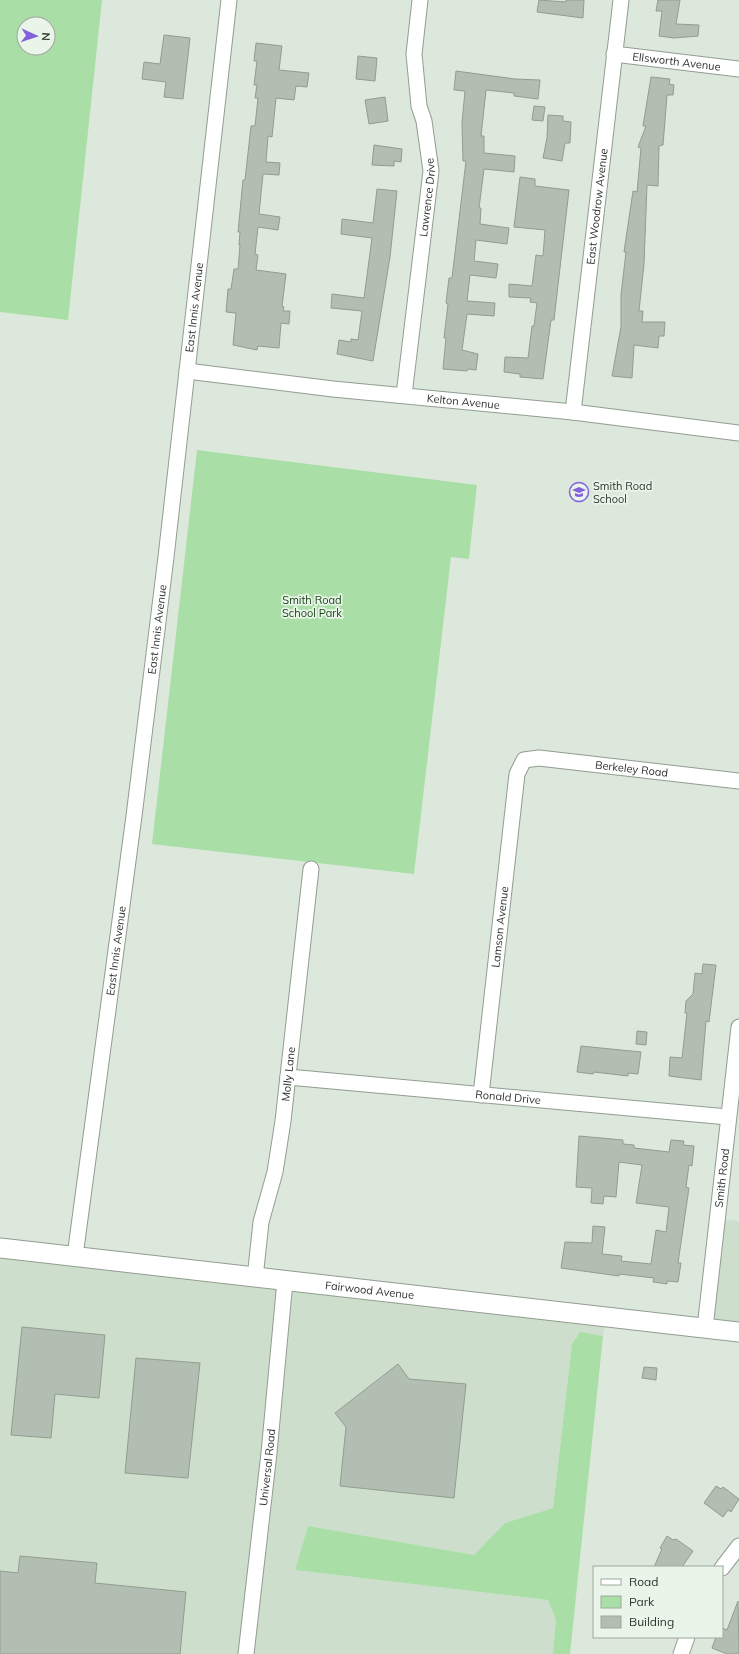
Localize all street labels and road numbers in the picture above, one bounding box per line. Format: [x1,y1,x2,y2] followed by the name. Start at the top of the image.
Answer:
[632,49,721,74] street label: Ellsworth Avenue
[583,148,611,265] street label: East Woodrow Avenue
[416,157,438,238] street label: Lawrence Drive
[182,262,206,353] street label: East Innis Avenue
[426,391,500,412] street label: Kelton Avenue
[145,584,170,675] street label: East Innis Avenue
[594,758,669,780] street label: Berkeley Road
[488,886,511,968] street label: Lamson Avenue
[103,905,129,996] street label: East Innis Avenue
[278,1046,298,1102] street label: Molly Lane
[475,1087,541,1107] street label: Ronald Drive
[712,1148,732,1208] street label: Smith Road
[324,1278,415,1302] street label: Fairwood Avenue
[256,1428,278,1506] street label: Universal Road

